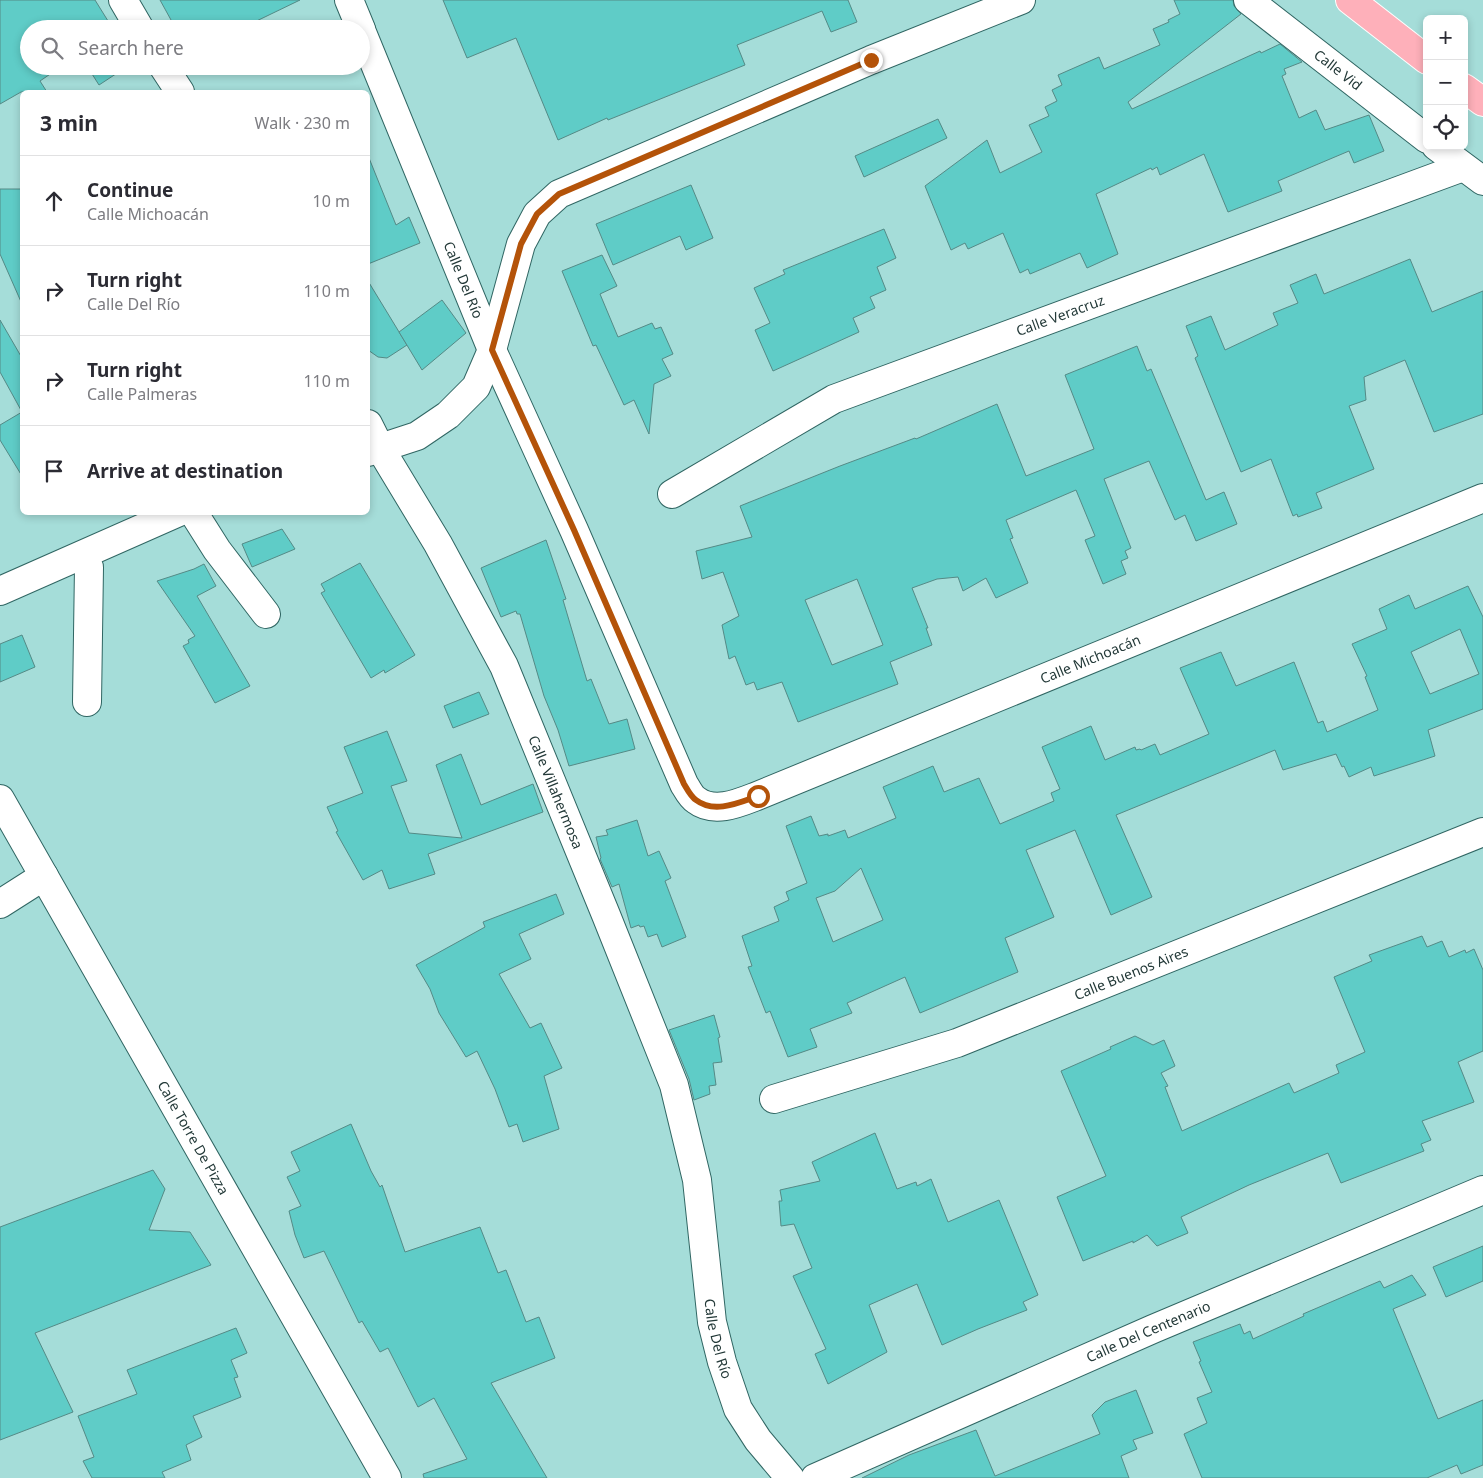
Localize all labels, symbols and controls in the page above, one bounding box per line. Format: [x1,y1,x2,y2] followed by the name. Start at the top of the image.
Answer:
[1423,15,1468,150] map controls
[1423,15,1468,60] button: +
[20,20,370,75] search box
[38,34,66,62] icon: search
[78,35,184,61] text: Search here
[1310,45,1366,94] street label: Calle Vid
[860,49,883,72] route end
[1423,60,1468,105] button: −
[1423,105,1468,150] button: locate
[40,109,98,137] text: 3 min
[255,112,350,134] text: Walk · 230 m
[87,177,173,203] text: Continue
[40,187,68,215] icon: ahead
[313,190,350,212] text: 10 m
[87,203,209,225] text: Calle Michoacán
[439,238,488,321] street label: Calle Del Río
[87,267,182,293] text: Turn right
[40,277,68,305] icon: right
[303,280,350,302] text: 110 m
[1013,290,1107,340] street label: Calle Veracruz
[87,293,180,315] text: Calle Del Río
[87,357,182,383] text: Turn right
[40,367,68,395] icon: right
[303,370,350,392] text: 110 m
[87,383,197,405] text: Calle Palmeras
[40,457,68,485] icon: arrive
[87,458,283,484] text: Arrive at destination
[1037,630,1143,688] street label: Calle Michoacán
[524,732,588,852] street label: Calle Villahermosa
[747,785,770,808] route start
[1071,941,1191,1004] street label: Calle Buenos Aires
[153,1077,234,1198] street label: Calle Torre De Pizza
[1083,1296,1213,1366] street label: Calle Del Centenario
[701,1298,737,1381] street label: Calle Del Río

